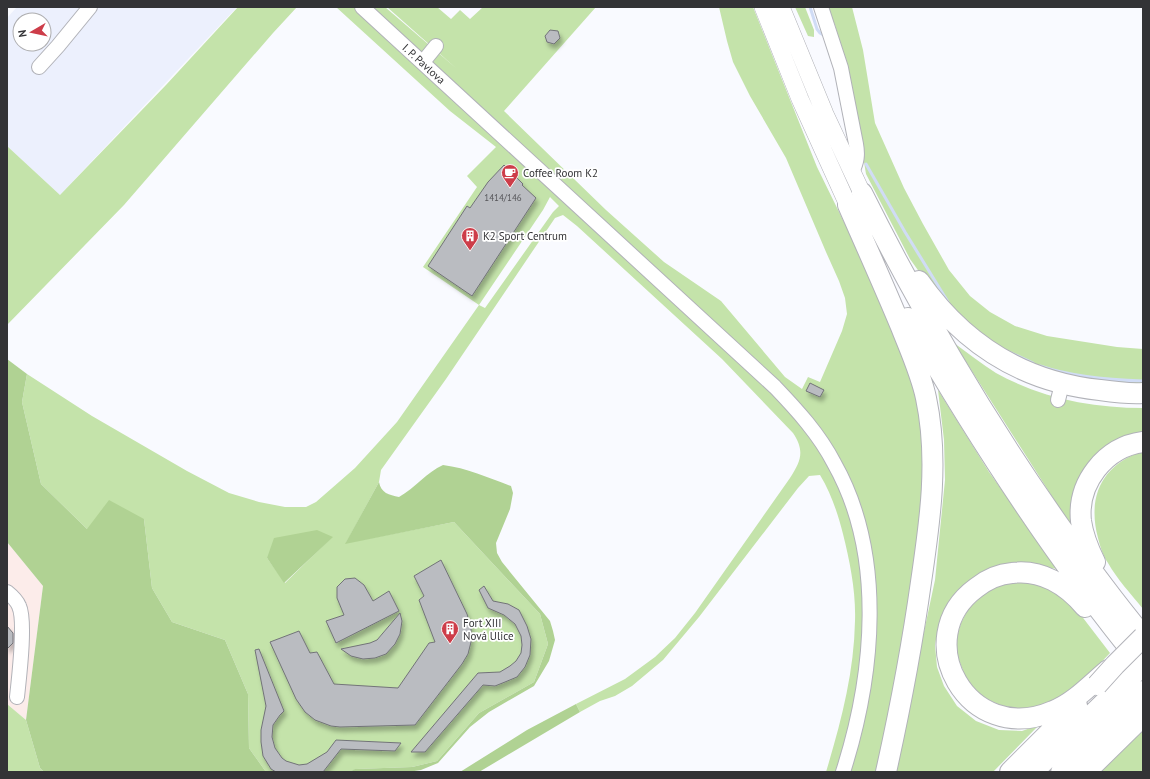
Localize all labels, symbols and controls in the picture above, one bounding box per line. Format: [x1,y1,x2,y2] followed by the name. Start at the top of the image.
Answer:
[12,12,52,52] north arrow
[15,29,30,38] text: N
[400,41,448,87] street label: I. P. Pavlova
[500,163,520,188] cafe icon: Coffee Room K2
[523,166,598,180] place label: Coffee Room K2
[484,192,522,203] house number: 1414/146
[460,226,480,251] building icon: K2 Sport Centrum
[483,229,567,243] place label: K2 Sport Centrum
[463,616,514,643] place label: Fort XIII Nová Ulice
[440,619,460,644] building icon: Fort XIII Nová Ulice

